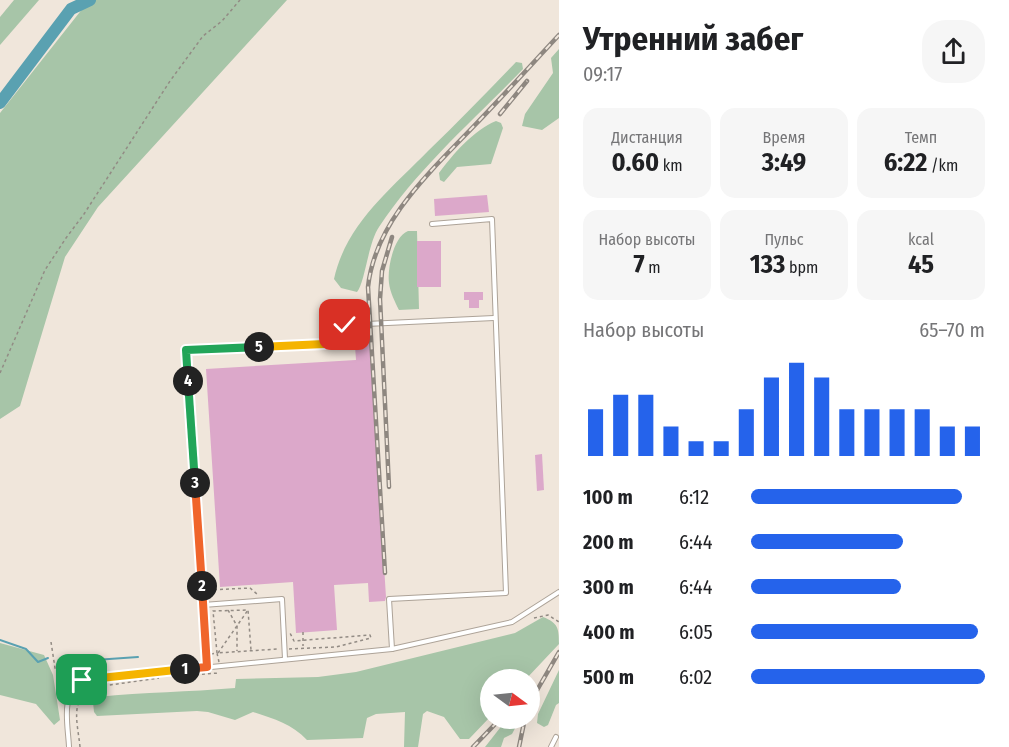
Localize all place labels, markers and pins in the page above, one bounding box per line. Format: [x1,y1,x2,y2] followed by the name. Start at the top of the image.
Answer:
[319,299,370,350] pin
[244,332,274,362] pin: 5
[173,366,203,396] pin: 4
[180,468,210,498] pin: 3
[187,571,217,601] pin: 2
[56,654,107,705] pin
[170,654,200,684] pin: 1

